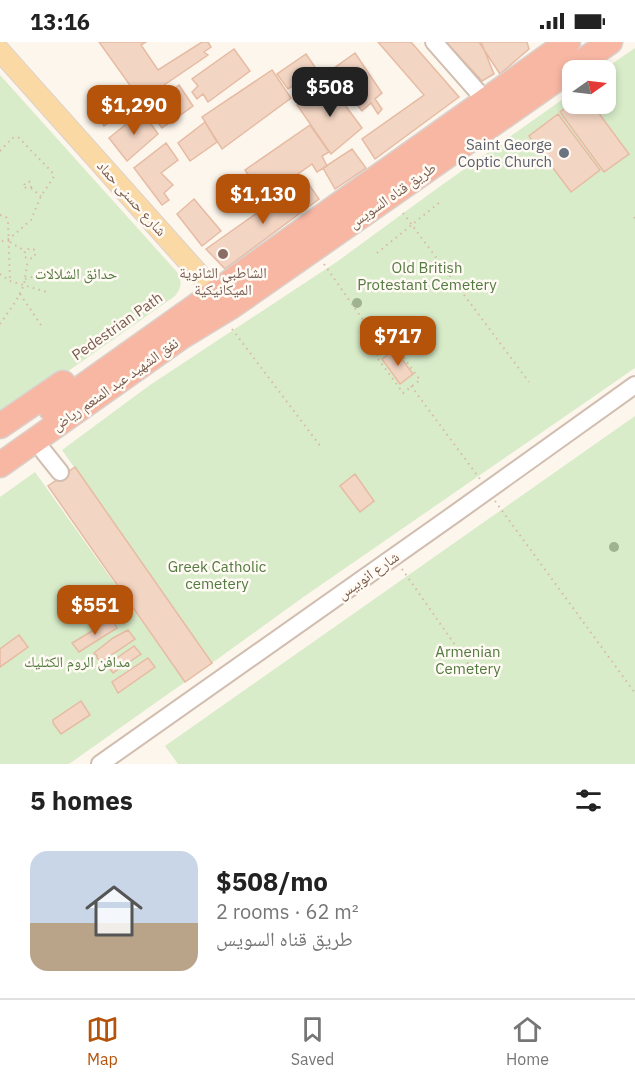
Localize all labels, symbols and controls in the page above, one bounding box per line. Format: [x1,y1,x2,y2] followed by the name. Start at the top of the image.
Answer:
[30,7,90,36] text: 13:16
[562,60,616,114] north arrow
[562,60,616,114] map controls
[294,67,366,118] pin: $508
[306,73,354,100] text: $508
[85,85,183,136] pin: $1,290
[101,91,167,118] text: $1,290
[458,135,552,171] place label: Saint George Coptic Church
[557,146,571,160] marker: Saint George Coptic Church
[92,156,171,241] street label: شارع حسنى حماد
[345,158,440,233] street label: طريق قناه السويس
[214,174,312,225] pin: $1,130
[230,180,296,207] text: $1,130
[216,247,230,261] marker: الشاطبي الثانوية الميكانيكية
[357,258,497,294] park label: Old British Protestant Cemetery
[179,263,267,299] place label: الشاطبي الثانوية الميكانيكية
[35,264,118,284] park label: حدائق الشلالات
[68,288,166,364] street label: Pedestrian Path
[362,316,434,367] pin: $717
[374,322,422,349] text: $717
[48,333,183,436] street label: نفق الشهيد عبد المنعم رياض
[333,547,403,604] street label: شارع انوبيس
[168,557,267,593] park label: Greek Catholic cemetery
[59,585,131,636] pin: $551
[71,591,119,618] text: $551
[435,642,501,678] park label: Armenian Cemetery
[24,652,130,672] park label: مدافن الروم الكثليك
[30,783,133,817] text: 5 homes
[572,784,605,817] icon: filters
[216,864,328,898] text: $508/mo
[78,875,150,947] icon: home
[216,898,359,925] text: 2 rooms · 62 m²
[216,925,353,952] text: طريق قناه السويس
[86,1013,119,1069] tab: Map
[291,1013,334,1069] tab: Saved
[506,1013,549,1069] tab: Home

